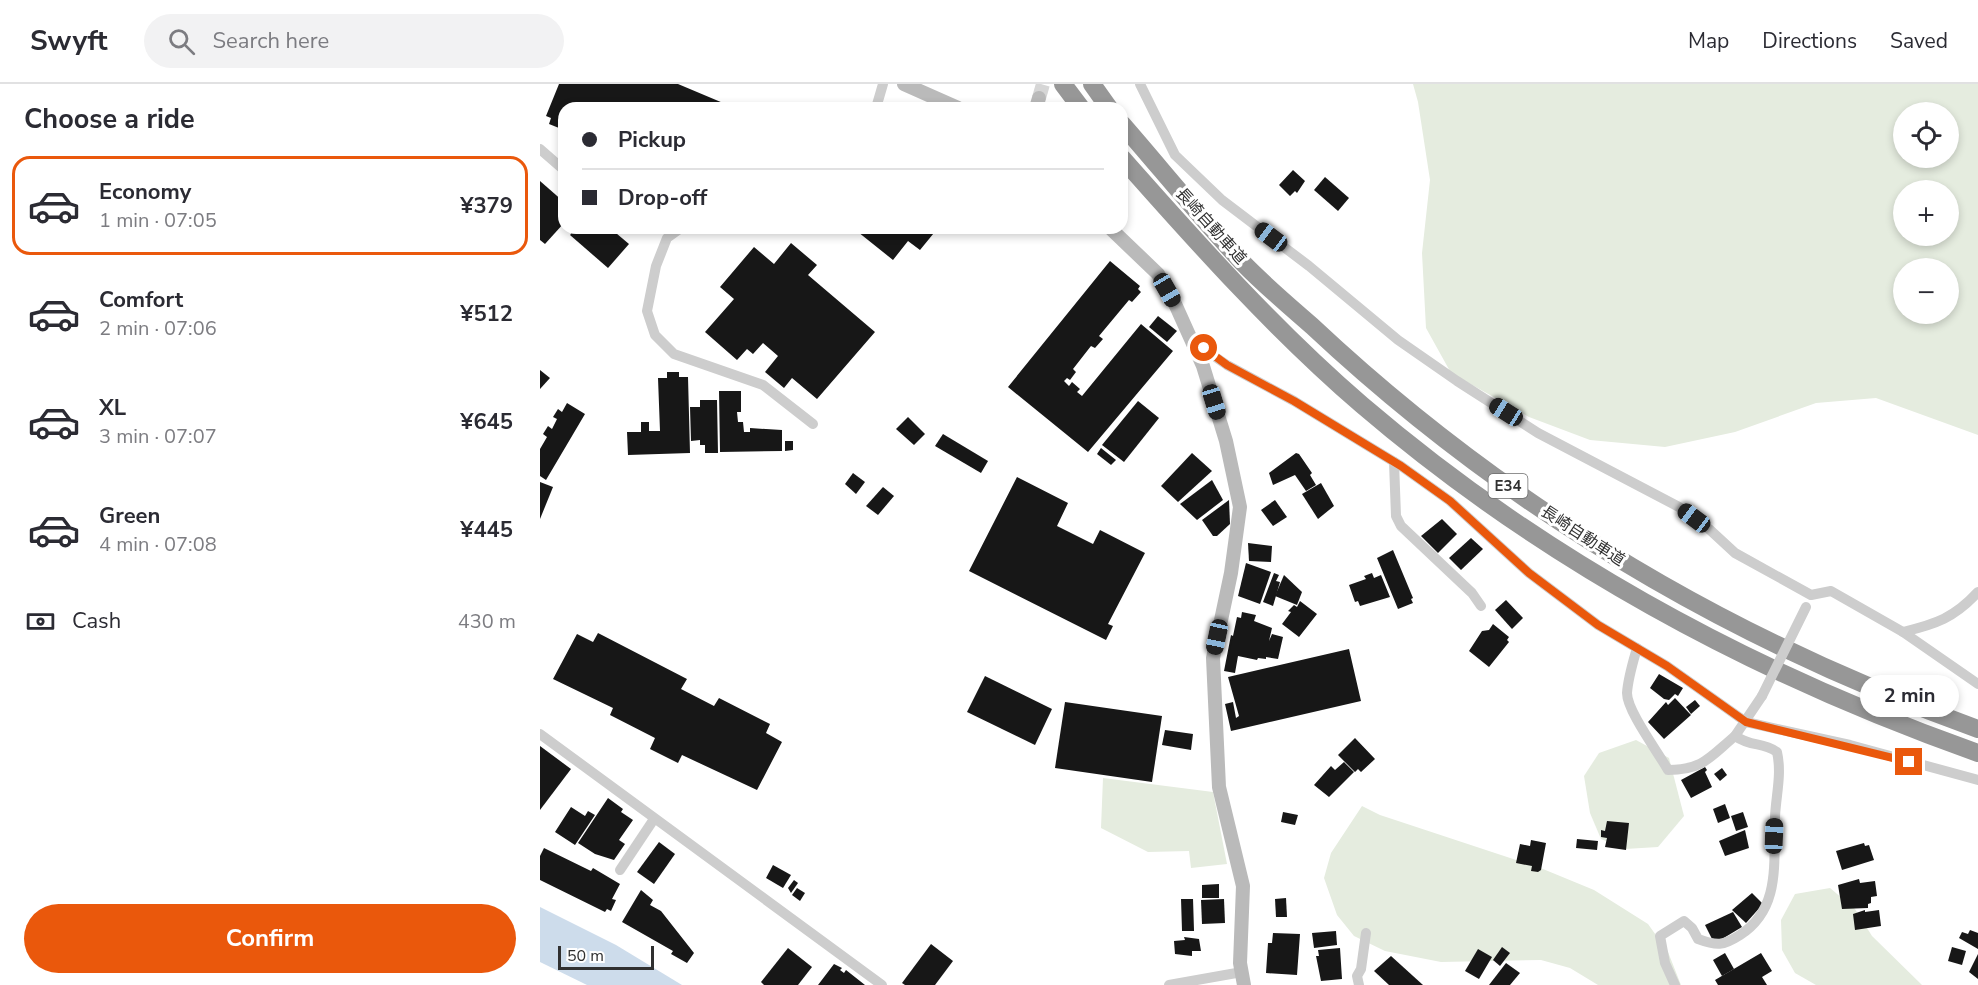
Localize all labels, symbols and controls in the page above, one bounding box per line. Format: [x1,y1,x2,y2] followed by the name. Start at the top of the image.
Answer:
[144,14,564,68] search box
[30,22,108,60] text: Swyft
[165,25,198,58] icon: search
[213,26,329,56] text: Search here
[1688,27,1729,55] text: Map
[1762,27,1857,55] text: Directions
[1890,27,1948,55] text: Saved
[24,101,195,138] text: Choose a ride
[1893,102,1959,324] map controls
[1893,102,1959,168] button: locate
[618,125,686,155] text: Pickup
[99,177,191,207] text: Economy
[27,179,81,233] icon: car
[1893,180,1959,246] button: +
[618,183,707,213] text: Drop-off
[1171,183,1251,269] street label: 長崎自動車道
[460,191,513,221] text: ¥379
[99,207,217,234] text: 1 min · 07:05
[1251,219,1291,255] car
[1893,258,1959,324] button: −
[1150,270,1184,310] car
[99,285,183,315] text: Comfort
[27,287,81,341] icon: car
[460,299,513,329] text: ¥512
[99,315,217,342] text: 2 min · 07:06
[1190,334,1217,361] route start
[1200,382,1228,422] car
[99,393,126,423] text: XL
[27,395,81,449] icon: car
[1486,395,1526,429] car
[460,407,513,437] text: ¥645
[99,423,217,450] text: 3 min · 07:07
[1488,474,1528,498] road number: E34
[1674,500,1714,536] car
[99,501,160,531] text: Green
[1537,501,1629,571] street label: 長崎自動車道
[27,503,81,557] icon: car
[460,515,513,545] text: ¥445
[99,531,217,558] text: 4 min · 07:08
[24,605,57,638] icon: cash
[72,606,121,636] text: Cash
[458,608,516,635] text: 430 m
[1204,618,1230,656] car
[1860,675,1958,717] callout: 2 min
[1884,682,1935,709] text: 2 min
[1895,748,1922,775] route end
[1764,818,1784,854] car
[24,904,516,973] button: Confirm
[558,943,654,970] scale bar
[567,945,604,967] text: 50 m

